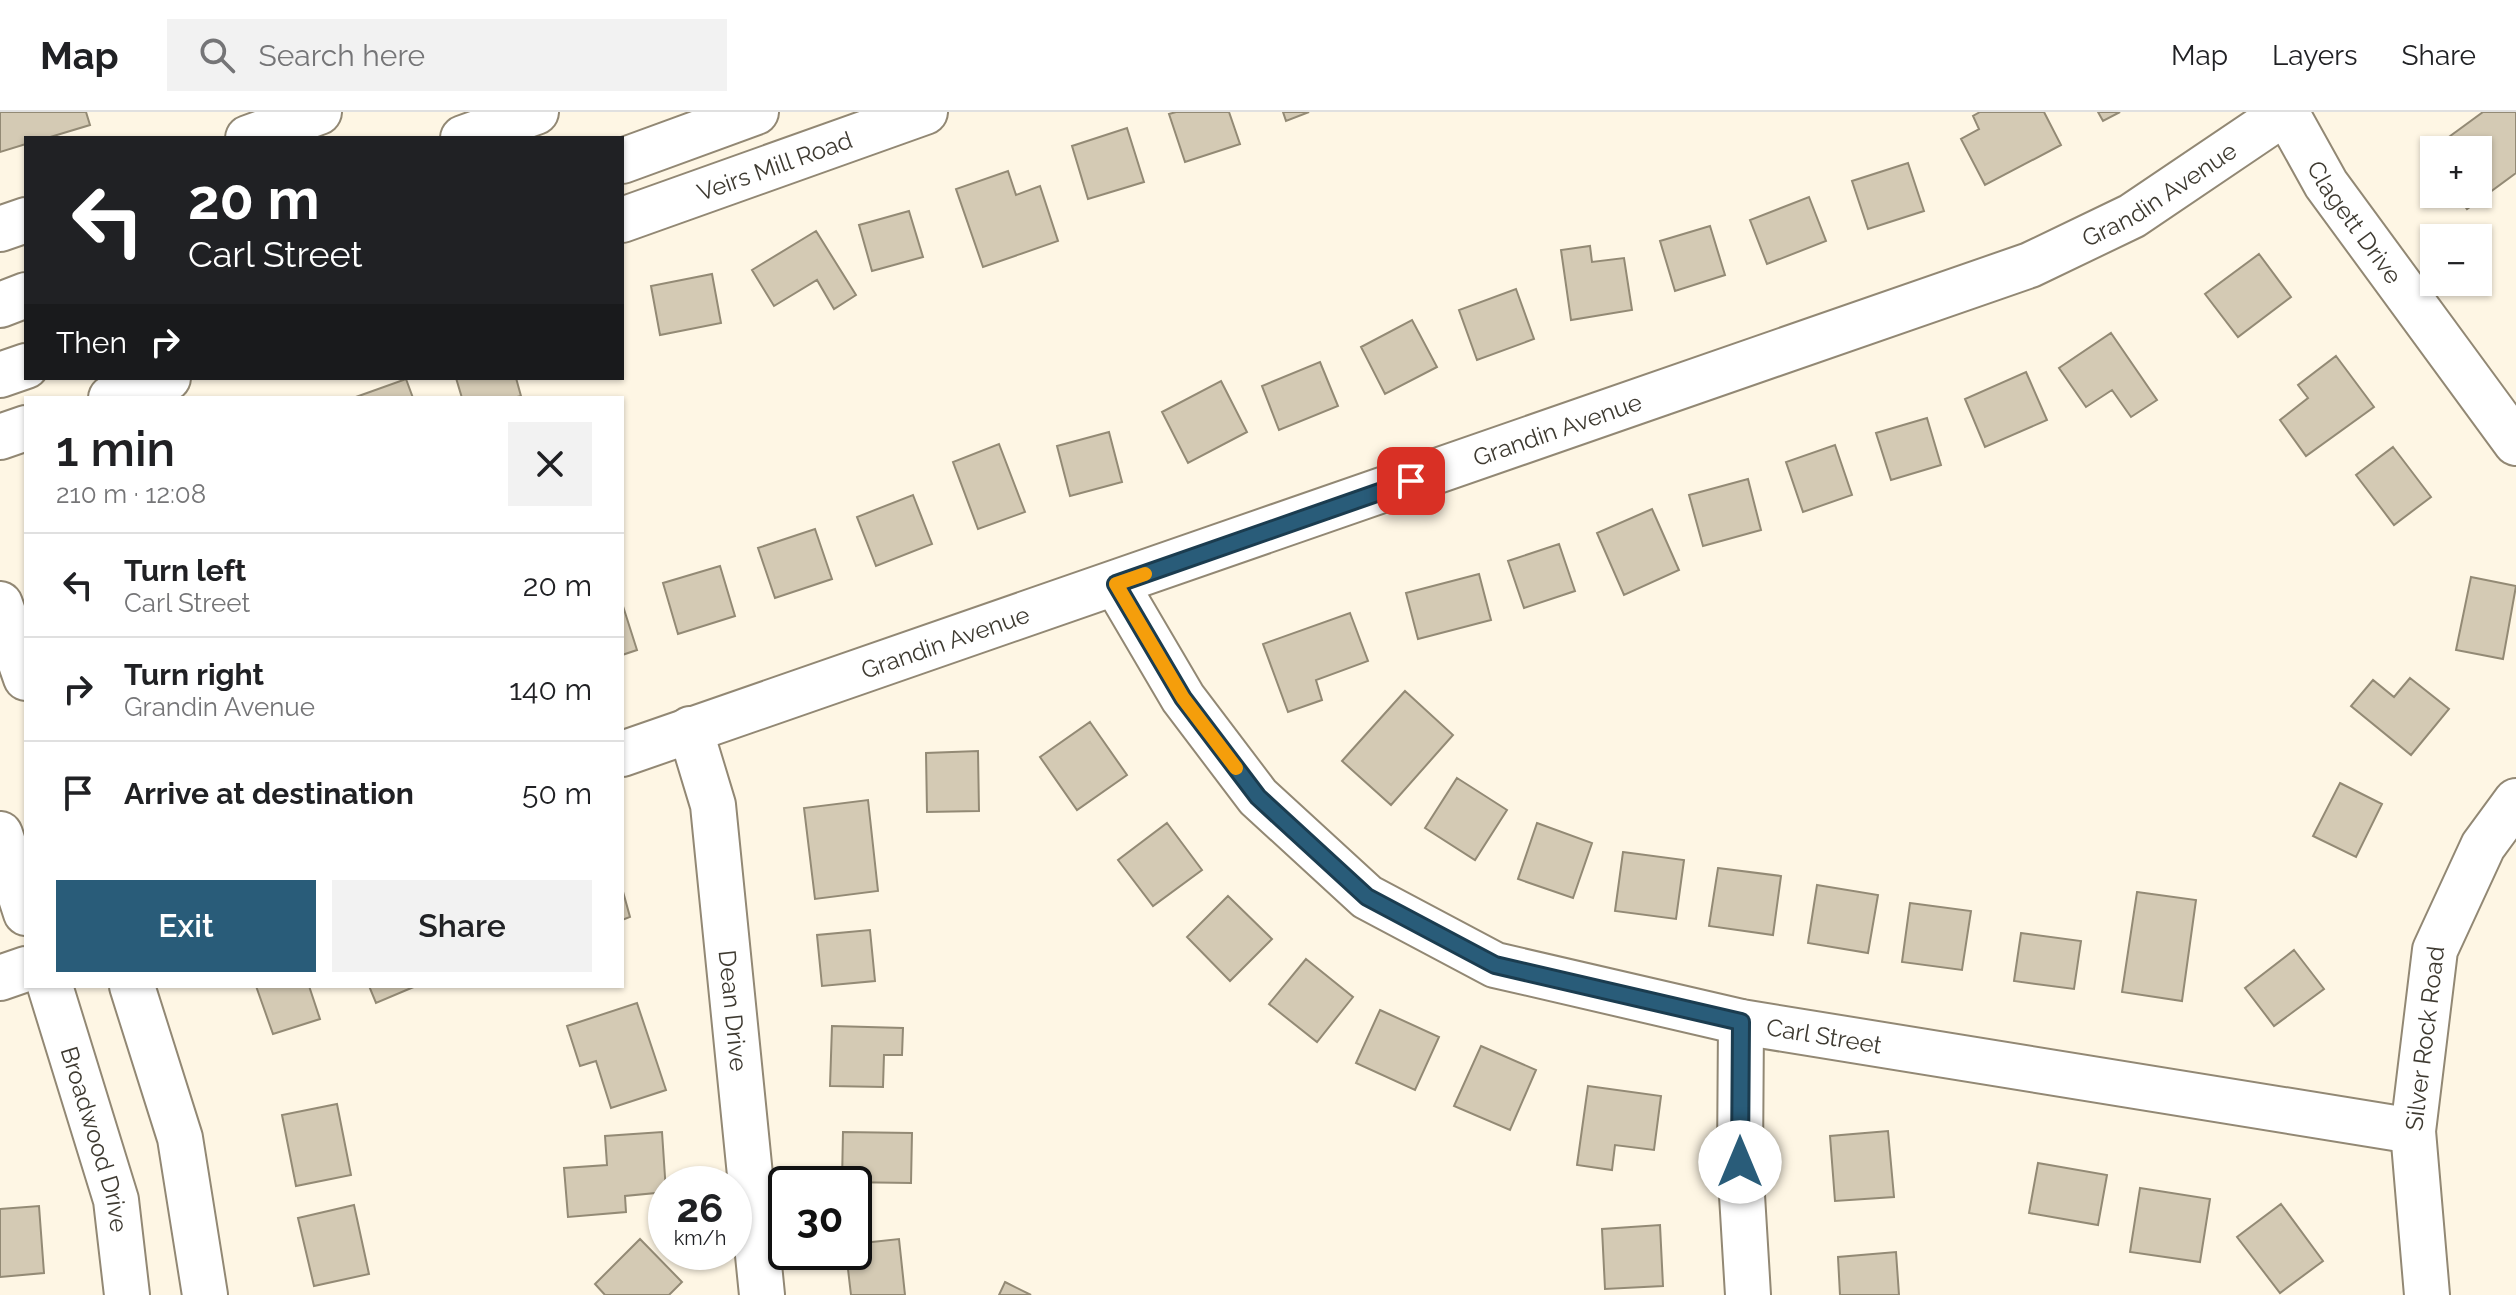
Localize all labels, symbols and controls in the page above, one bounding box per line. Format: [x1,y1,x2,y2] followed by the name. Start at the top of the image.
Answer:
[167,19,727,91] search box
[40,33,119,78] text: Map
[195,33,239,77] icon: search
[259,38,425,73] text: Search here
[2171,39,2228,72] text: Map
[2272,39,2358,72] text: Layers
[2402,39,2476,72] text: Share
[693,125,856,207] street label: Veirs Mill Road
[2077,135,2242,252] street label: Grandin Avenue
[2420,136,2492,296] map controls
[2420,136,2492,208] button: +
[2301,155,2409,289] street label: Clagett Drive
[188,166,320,232] text: 20 m
[56,168,160,272] icon: left
[2420,224,2492,296] button: −
[188,233,363,275] text: Carl Street
[143,320,187,364] icon: right
[56,325,127,360] text: Then
[1469,387,1645,472] street label: Grandin Avenue
[56,421,175,477] text: 1 min
[508,422,592,506] button: close
[1377,447,1445,515] pin
[1389,459,1433,503] icon: arrive
[56,479,206,509] text: 210 m · 12:08
[124,553,246,588] text: Turn left
[56,563,100,607] icon: left
[523,568,592,603] text: 20 m
[124,588,250,618] text: Carl Street
[857,599,1033,684] street label: Grandin Avenue
[124,657,264,692] text: Turn right
[56,667,100,711] icon: right
[509,672,592,707] text: 140 m
[124,692,315,722] text: Grandin Avenue
[56,771,100,815] icon: arrive
[124,776,414,811] text: Arrive at destination
[522,776,592,811] text: 50 m
[56,880,316,972] button: Exit
[332,880,592,972] button: Share
[2399,944,2450,1132] street label: Silver Rock Road
[713,949,754,1073] street label: Dean Drive
[1764,1012,1884,1059] street label: Carl Street
[55,1043,134,1234] street label: Broadwood Drive
[1698,1120,1782,1204] position arrow
[768,1166,872,1270] speed limit sign: 30
[677,1184,723,1231] text: 26
[674,1226,726,1250] text: km/h

